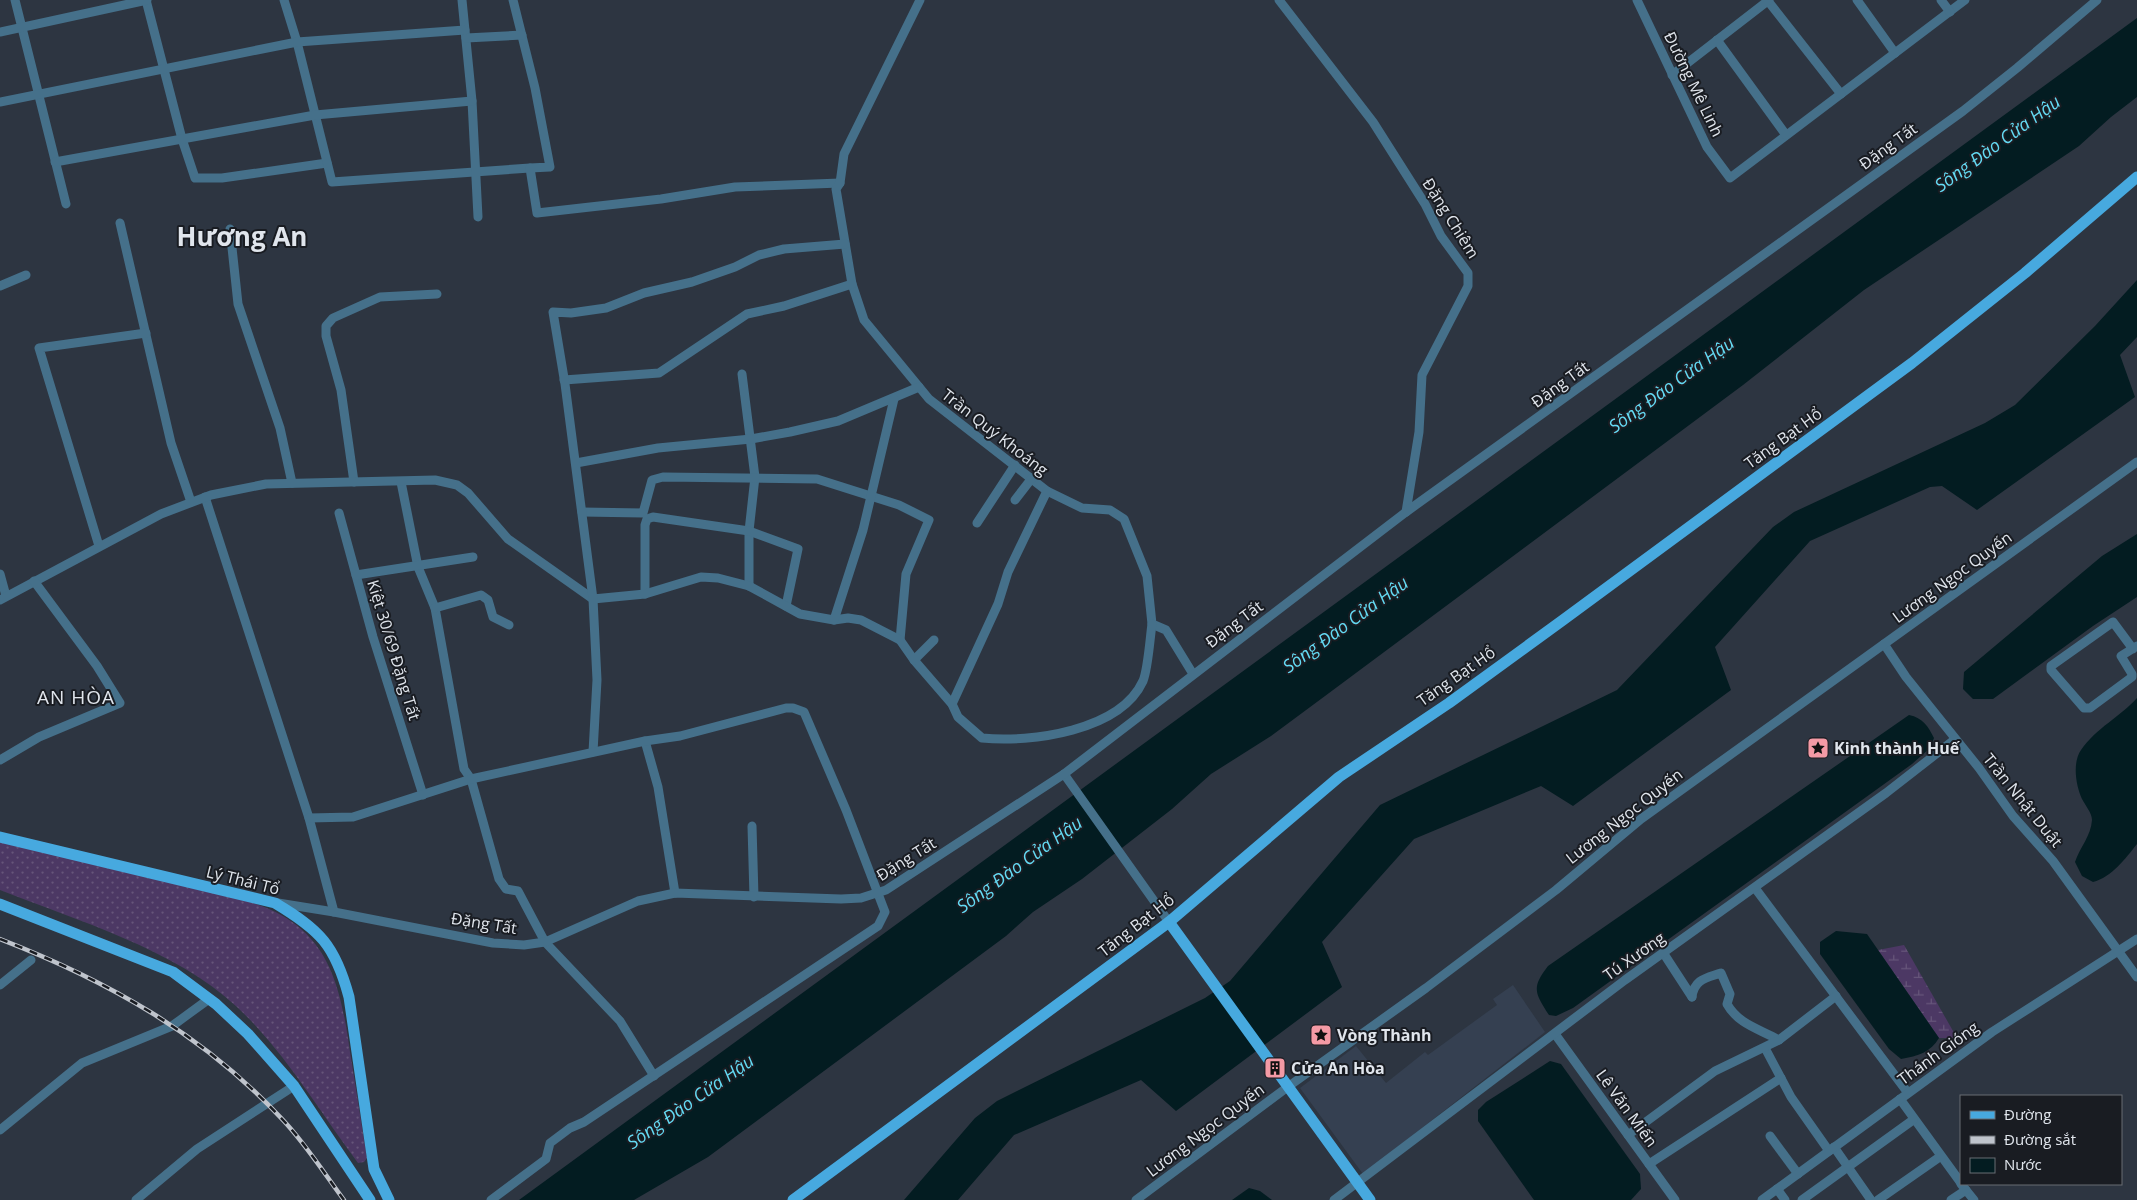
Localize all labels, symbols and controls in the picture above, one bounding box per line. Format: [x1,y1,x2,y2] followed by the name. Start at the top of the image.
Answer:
[1659,28,1729,140] street label: Đường Mê Linh
[1929,89,2065,197] water label: Sông Đào Cửa Hậu
[1855,117,1922,174] street label: Đặng Tất
[1418,174,1484,262] street label: Đặng Chiêm
[177,218,307,254] district label: Hương An
[1603,330,1739,438] water label: Sông Đào Cửa Hậu
[1527,355,1594,412] street label: Đặng Tất
[937,384,1053,481] street label: Trần Quý Khoáng
[1740,402,1826,474] street label: Tăng Bạt Hổ
[1888,526,2016,628] street label: Lương Ngọc Quyến
[1277,570,1413,678] water label: Sông Đào Cửa Hậu
[362,577,426,723] street label: Kiệt 30/69 Đặng Tất
[1201,595,1267,653] street label: Đặng Tất
[1412,641,1500,711] street label: Tăng Bạt Hổ
[37,684,115,710] district label: AN HÒA
[1806,736,1830,760] place icon: Kinh thành Huế
[1834,737,1961,759] place label: Kinh thành Huế
[1978,748,2068,852] street label: Trần Nhật Duật
[1561,763,1687,869] street label: Lương Ngọc Quyến
[951,810,1087,918] water label: Sông Đào Cửa Hậu
[872,832,940,886] street label: Đặng Tất
[204,860,282,900] street label: Lý Thái Tổ
[1093,888,1179,962] street label: Tăng Bạt Hổ
[449,907,519,939] street label: Đặng Tất
[1599,926,1670,985] street label: Tú Xương
[1893,1016,1983,1090] street label: Thánh Gióng
[1309,1023,1333,1047] place icon: Vòng Thành
[1337,1024,1432,1046] place label: Vòng Thành
[622,1048,758,1154] water label: Sông Đào Cửa Hậu
[1263,1056,1287,1080] building icon: Cửa An Hòa
[1291,1057,1385,1079] place label: Cửa An Hòa
[1591,1065,1663,1151] street label: Lê Văn Miến
[1141,1078,1269,1182] street label: Lương Ngọc Quyến
[1960,1095,2122,1185] legend
[2004,1104,2051,1124] text: Đường
[2004,1129,2076,1149] text: Đường sắt
[2004,1154,2042,1174] text: Nước

